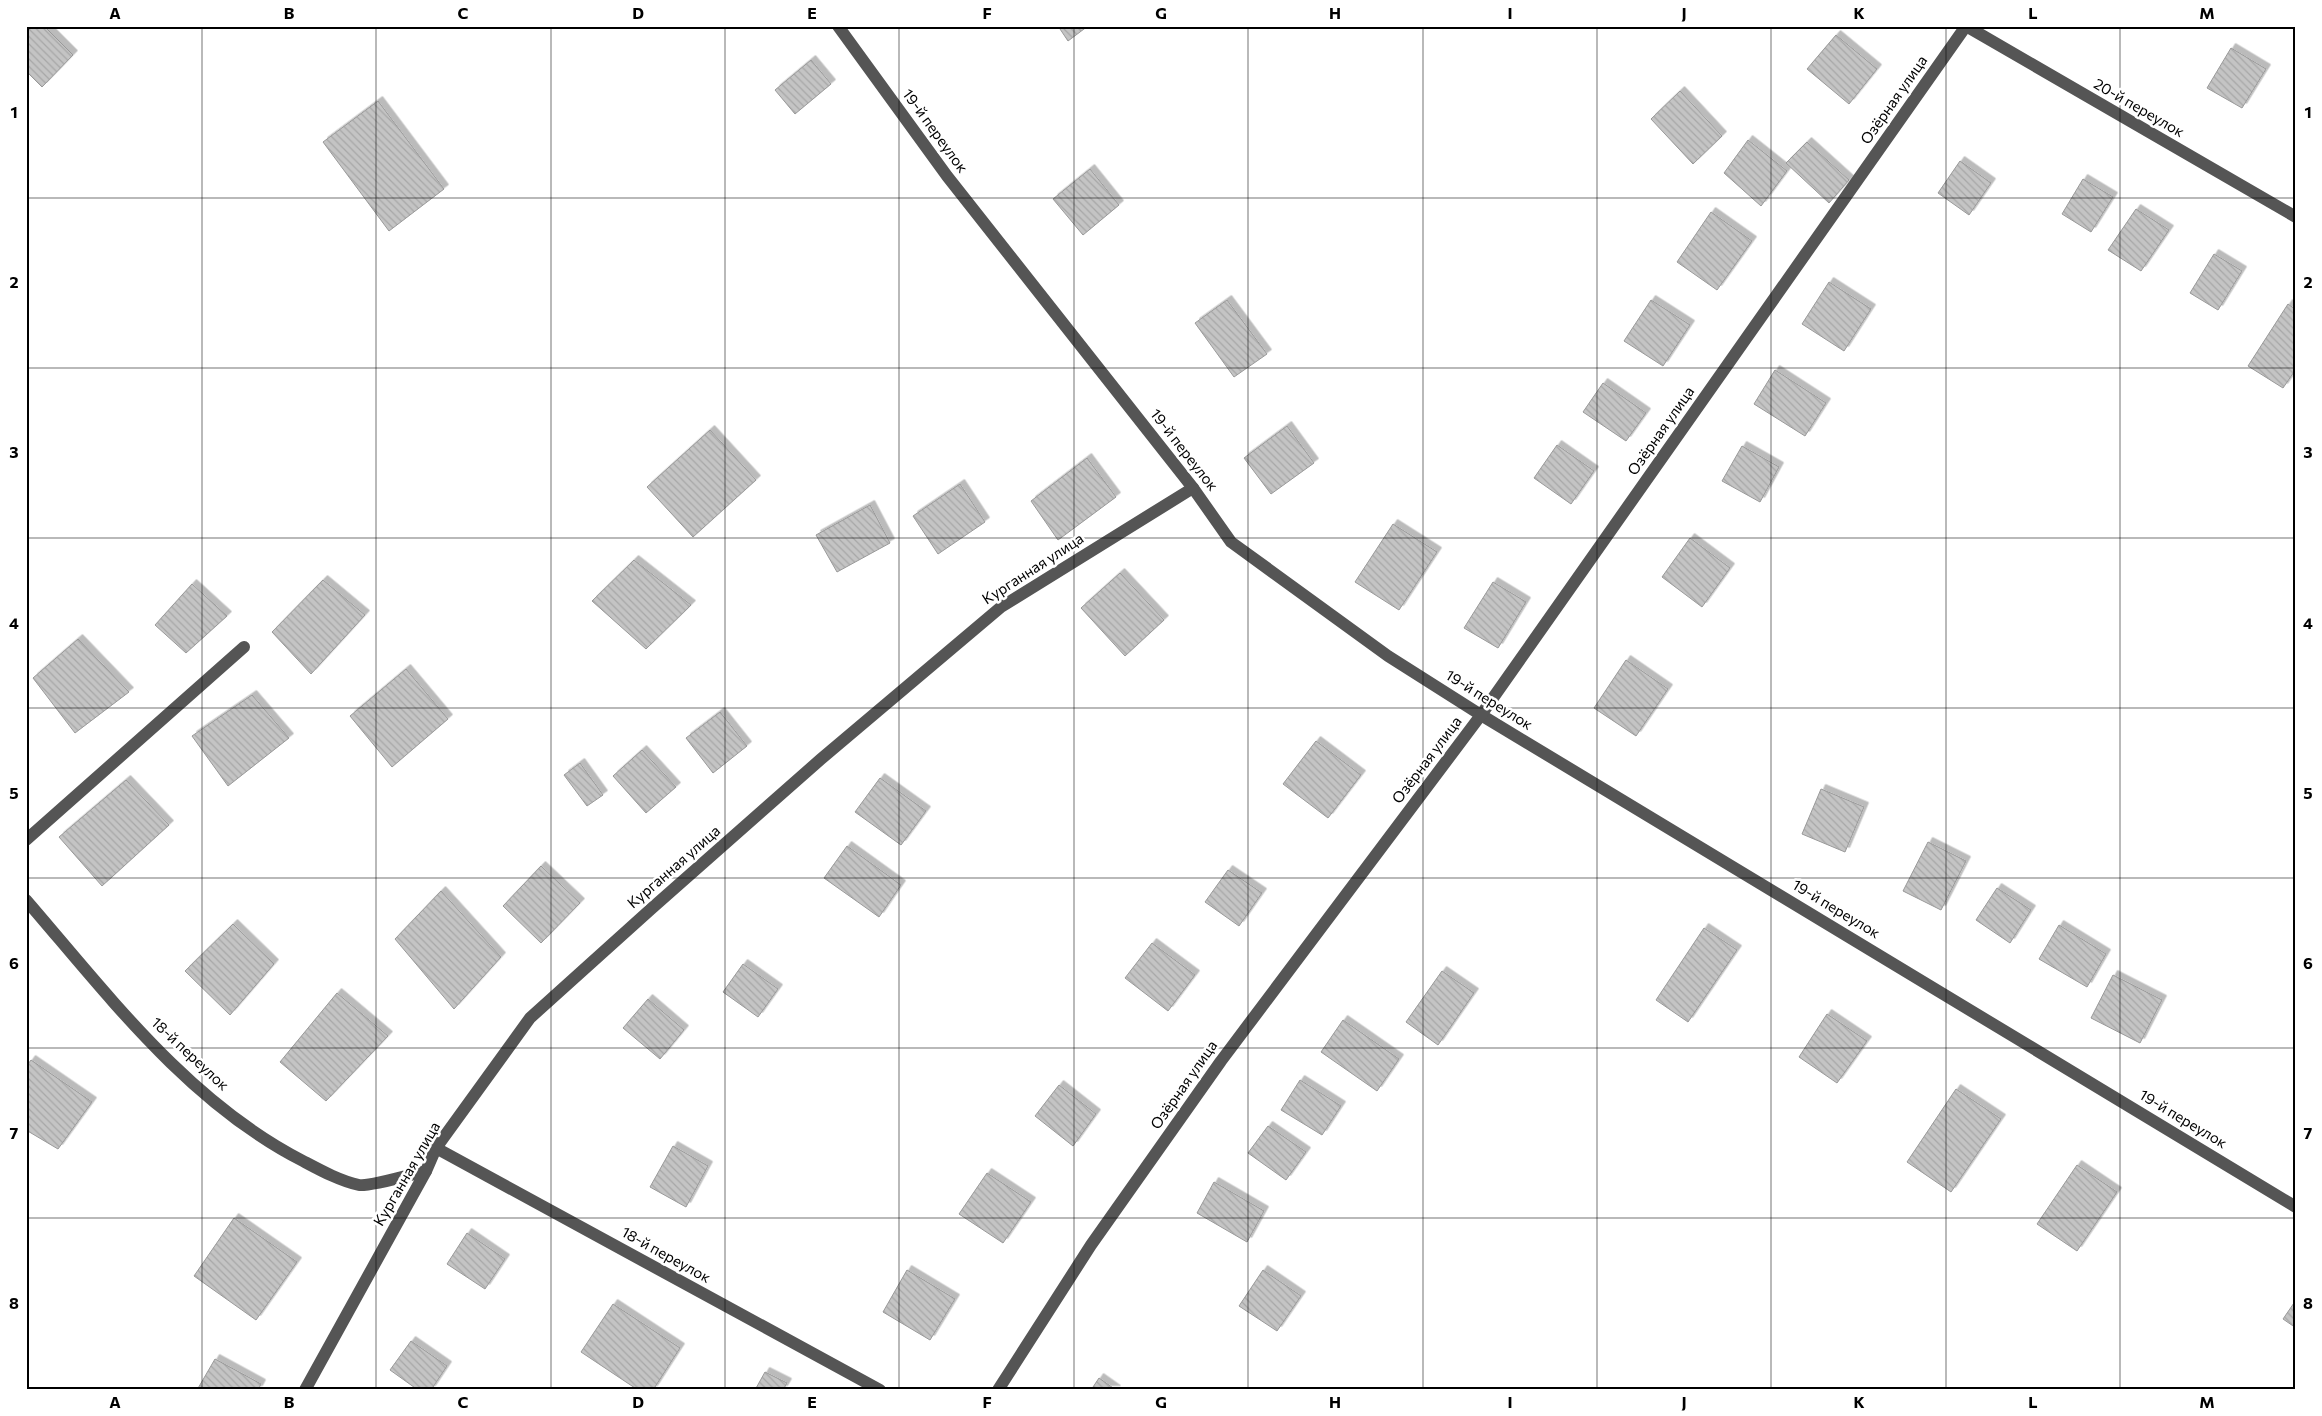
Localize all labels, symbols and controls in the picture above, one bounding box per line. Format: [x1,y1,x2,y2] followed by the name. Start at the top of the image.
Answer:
[109,3,121,22] text: A
[284,3,295,22] text: B
[458,3,469,22] text: C
[632,3,644,22] text: D
[807,3,817,22] text: E
[982,3,992,22] text: F
[1155,3,1167,22] text: G
[1329,3,1341,22] text: H
[1507,3,1513,22] text: I
[1681,3,1687,22] text: J
[1853,3,1865,22] text: K
[2028,3,2038,22] text: L
[2199,3,2215,22] text: M
[1856,52,1930,147] street label: Озёрная улица
[2091,74,2188,140] street label: 20-й переулок
[899,85,972,176] street label: 19-й переулок
[10,102,18,121] text: 1
[2304,102,2312,121] text: 1
[9,272,19,291] text: 2
[2303,272,2313,291] text: 2
[1623,383,1697,478] street label: Озёрная улица
[1147,405,1222,494] street label: 19-й переулок
[9,442,19,461] text: 3
[2303,442,2313,461] text: 3
[978,529,1086,608] street label: Курганная улица
[9,613,19,632] text: 4
[2303,613,2313,632] text: 4
[1443,665,1536,733] street label: 19-й переулок
[1388,712,1465,806] street label: Озёрная улица
[9,783,19,802] text: 5
[2303,783,2313,802] text: 5
[623,821,723,911] street label: Курганная улица
[1789,875,1884,941] street label: 19-й переулок
[9,953,19,972] text: 6
[2303,953,2313,972] text: 6
[148,1013,233,1094] street label: 18-й переулок
[1146,1037,1220,1132] street label: Озёрная улица
[2136,1085,2231,1151] street label: 19-й переулок
[369,1118,443,1229] street label: Курганная улица
[10,1123,19,1142] text: 7
[2304,1123,2313,1142] text: 7
[619,1222,714,1286] street label: 18-й переулок
[9,1293,19,1312] text: 8
[2303,1293,2313,1312] text: 8
[109,1392,121,1411] text: A
[284,1392,295,1411] text: B
[458,1392,469,1411] text: C
[632,1392,644,1411] text: D
[807,1392,817,1411] text: E
[982,1392,992,1411] text: F
[1155,1392,1167,1411] text: G
[1329,1392,1341,1411] text: H
[1507,1392,1513,1411] text: I
[1681,1392,1687,1411] text: J
[1853,1392,1865,1411] text: K
[2028,1392,2038,1411] text: L
[2199,1392,2215,1411] text: M

